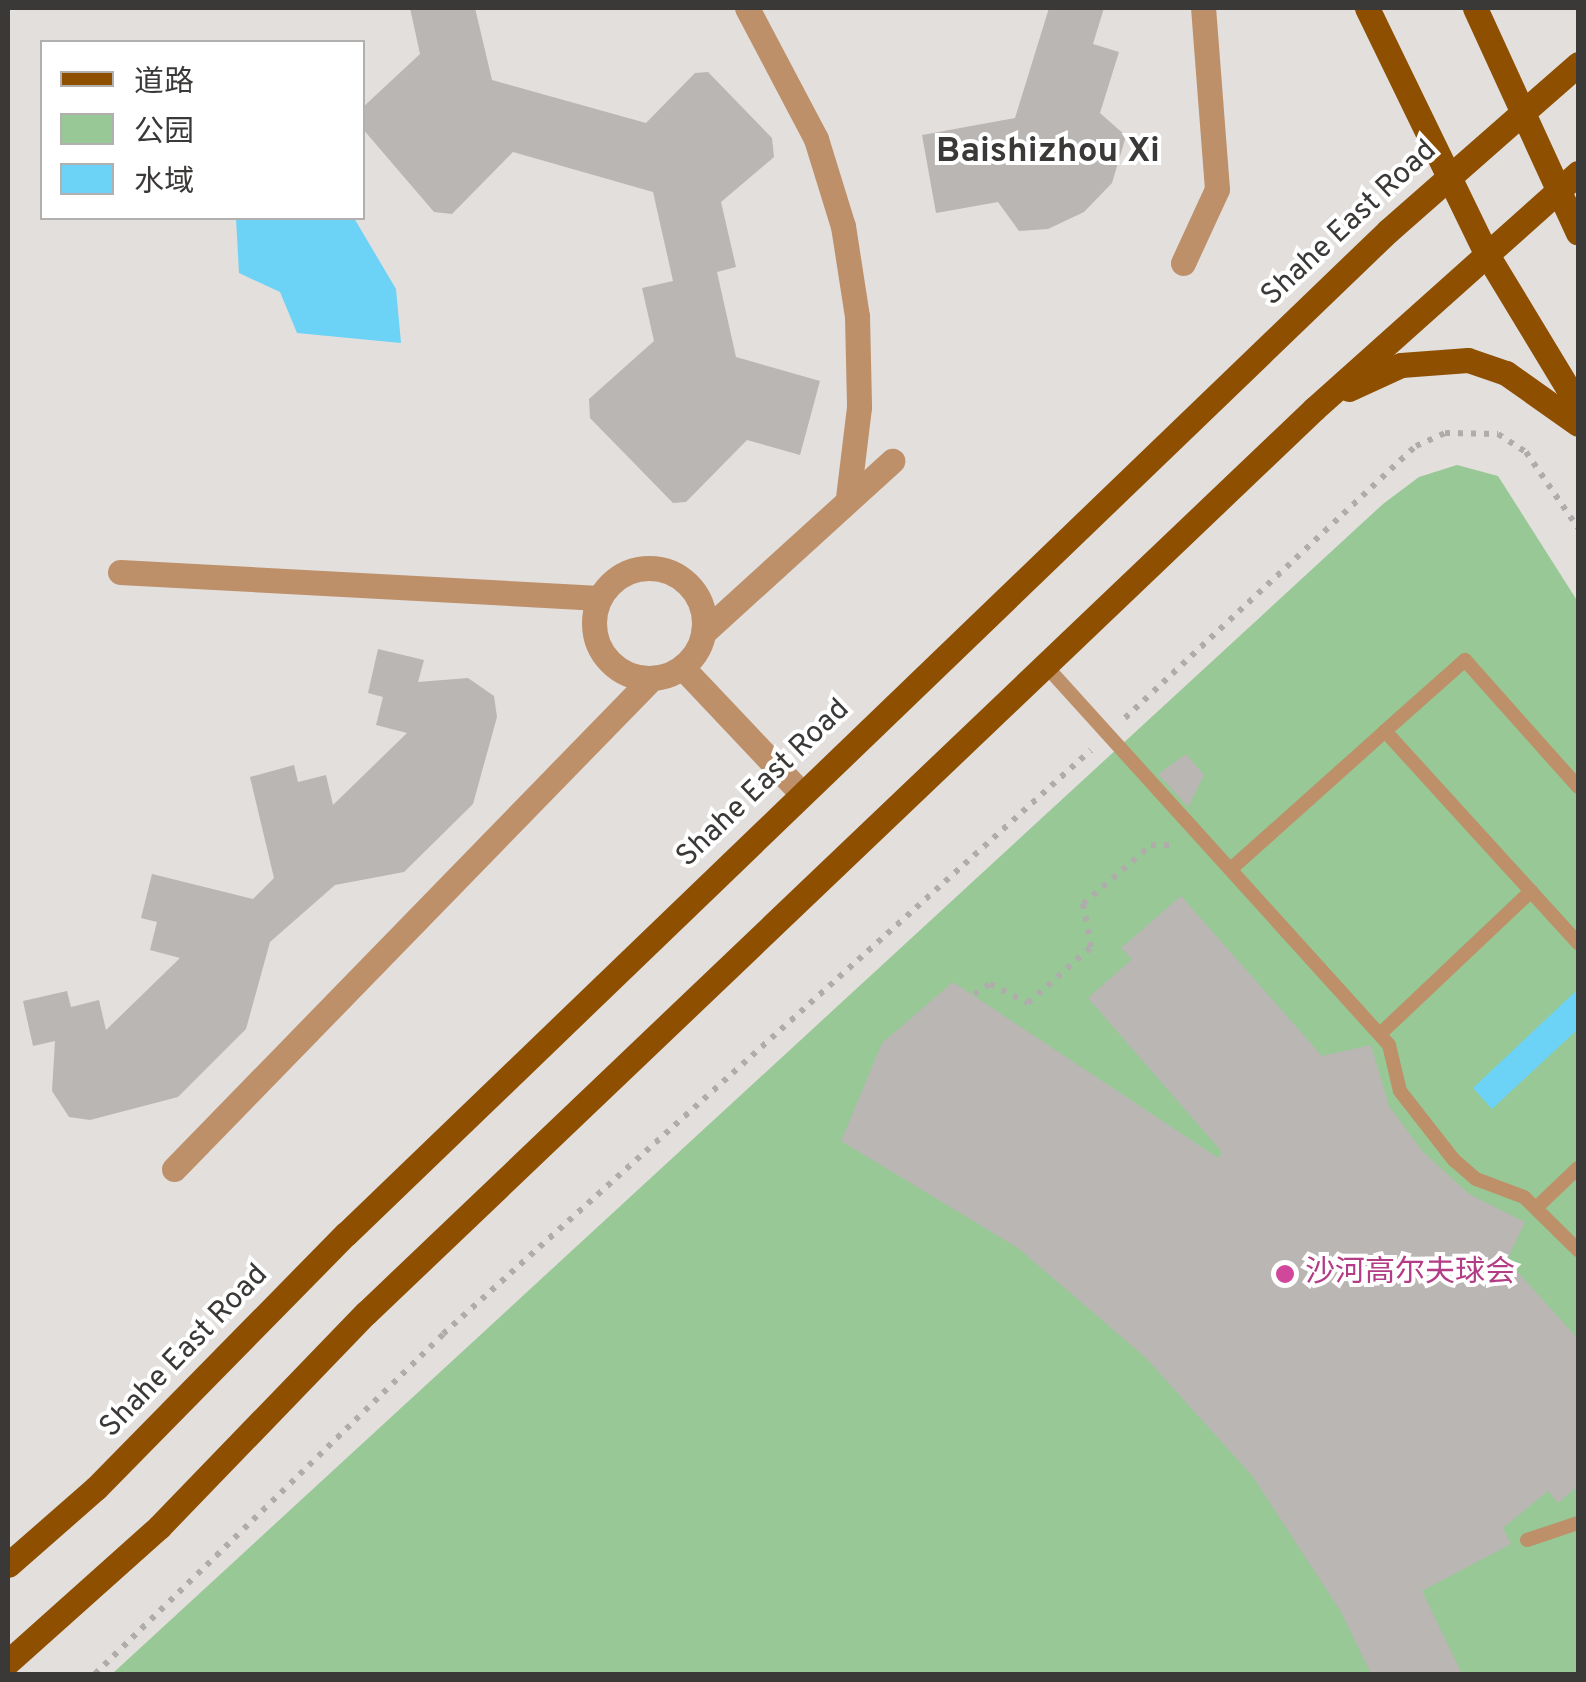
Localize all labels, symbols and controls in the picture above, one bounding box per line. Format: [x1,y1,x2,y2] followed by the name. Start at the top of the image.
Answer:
[40,40,365,220] legend
[134,65,194,102] text: 道路
[134,115,194,152] text: 公园
[936,131,1160,173] district label: Baishizhou Xi
[1255,134,1445,314] street label: Shahe East Road
[134,165,194,202] text: 水域
[670,692,858,876] street label: Shahe East Road
[1305,1256,1515,1292] place label: 沙河高尔夫球会
[93,1258,277,1446] street label: Shahe East Road
[1274,1263,1296,1285] marker: 沙河高尔夫球会

